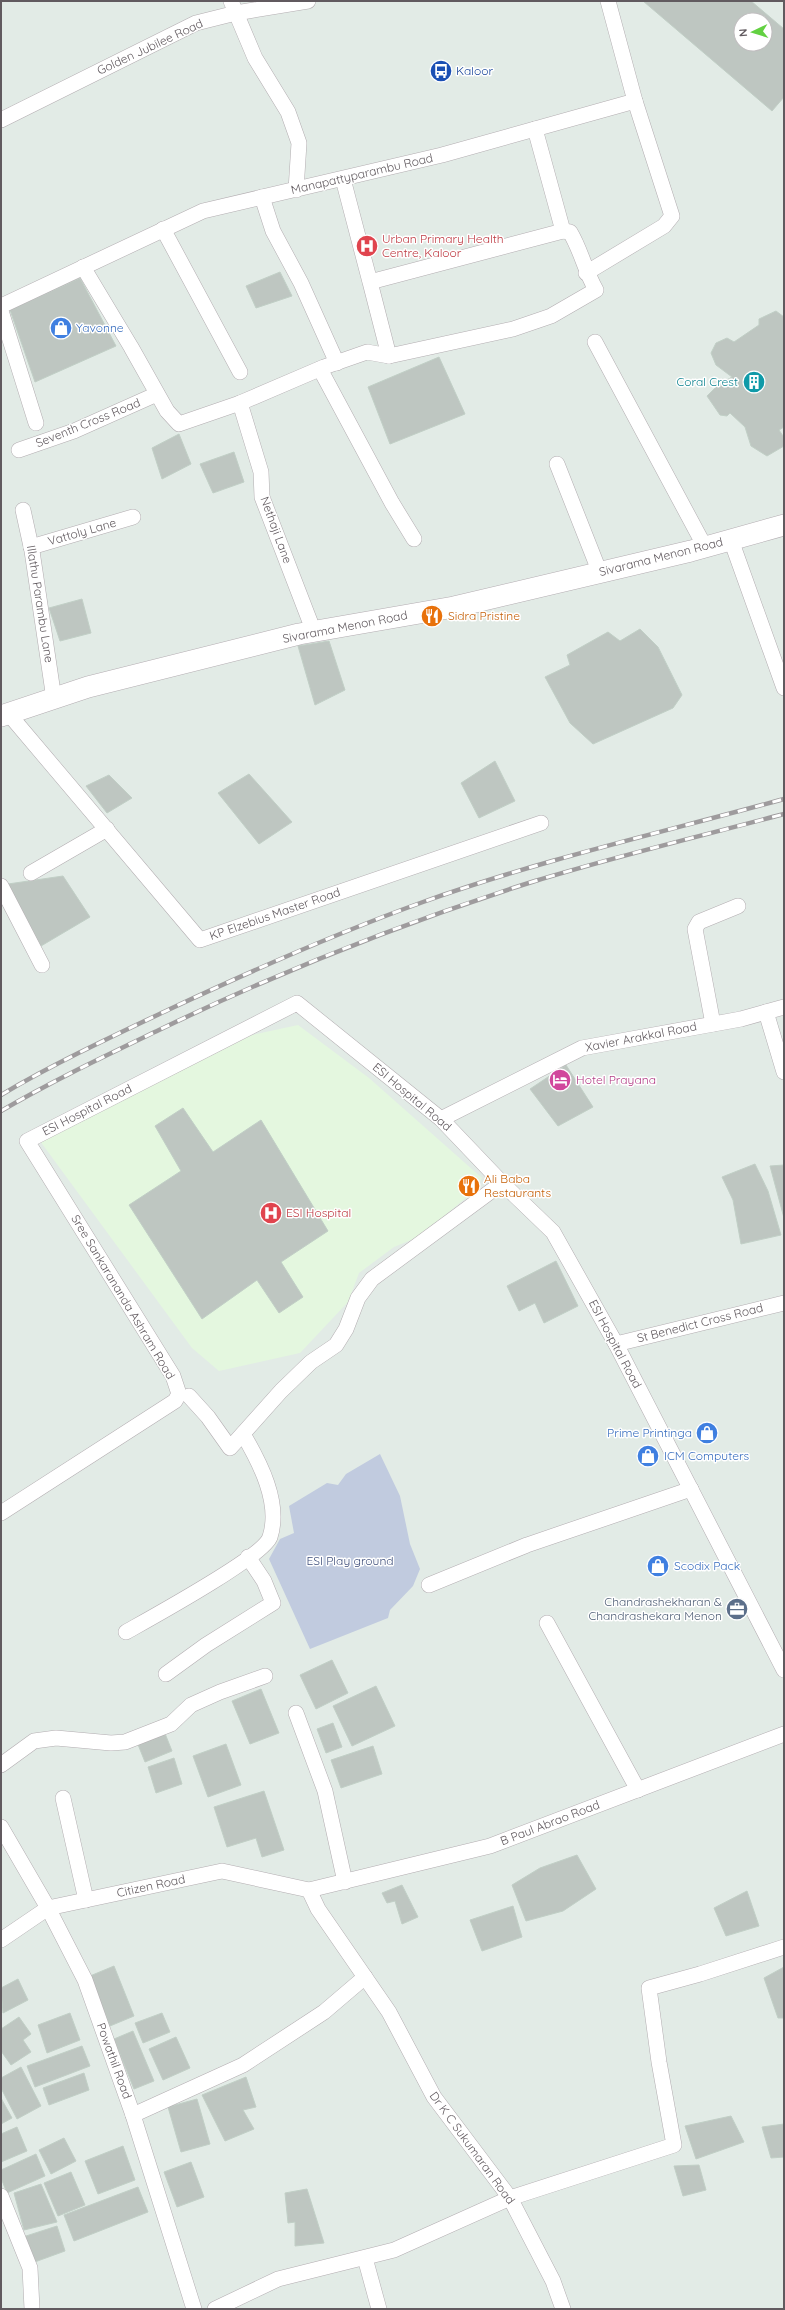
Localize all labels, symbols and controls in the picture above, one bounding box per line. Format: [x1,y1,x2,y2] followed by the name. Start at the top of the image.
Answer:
[733,12,773,52] north arrow
[94,15,205,78] street label: Golden Jubilee Road
[736,28,750,37] text: N
[428,58,454,84] bus stop icon: Kaloor
[456,63,494,78] place label: Kaloor
[289,150,434,197] street label: Manapattyparambu Road
[382,231,504,260] place label: Urban Primary Health Centre, Kaloor
[354,233,380,259] hospital icon: Urban Primary Health Centre, Kaloor
[48,315,74,341] shop icon: Yavonne
[76,320,124,335] place label: Yavonne
[741,369,767,395] building icon: Coral Crest
[676,374,738,389] place label: Coral Crest
[33,395,142,450] street label: Seventh Cross Road
[257,494,296,566] street label: Nethaji Lane
[46,515,118,548] street label: Vattoly Lane
[597,534,724,579] street label: Sivarama Menon Road
[24,544,57,664] street label: Illathu Parambu Lane
[419,603,445,629] restaurant icon: Sidra Pristine
[281,607,409,646] street label: Sivarama Menon Road
[448,608,520,623] place label: Sidra Pristine
[207,884,342,943] street label: KP Elzebius Master Road
[584,1018,698,1055] street label: Xavier Arakkal Road
[370,1059,455,1134] street label: ESI Hospital Road
[547,1067,573,1093] hotel icon: Hotel Prayana
[576,1072,656,1087] place label: Hotel Prayana
[40,1081,134,1139] street label: ESI Hospital Road
[484,1171,551,1200] place label: Ali Baba Restaurants
[456,1173,482,1199] restaurant icon: Ali Baba Restaurants
[258,1200,284,1226] hospital icon: ESI Hospital
[286,1205,351,1220] place label: ESI Hospital
[68,1212,179,1382] street label: Sree Sankarananda Ashram Road
[586,1297,645,1391] street label: ESI Hospital Road
[635,1300,765,1345] street label: St Benedict Cross Road
[694,1420,720,1446] shop icon: Prime Printinga
[607,1425,692,1440] place label: Prime Printinga
[635,1443,661,1469] shop icon: ICM Computers
[664,1448,750,1463] place label: ICM Computers
[306,1553,394,1568] park label: ESI Play ground
[645,1553,671,1579] shop icon: Scodix Pack
[674,1558,740,1573] place label: Scodix Pack
[588,1594,722,1623] place label: Chandrashekharan & Chandrashekara Menon
[724,1596,750,1622] office icon: Chandrashekharan & Chandrashekara Menon
[498,1797,602,1848] street label: B Paul Abrao Road
[115,1871,186,1900] street label: Citizen Road
[94,2021,135,2101] street label: Powathil Road
[426,2088,518,2207] street label: Dr K C Sukumaran Road

